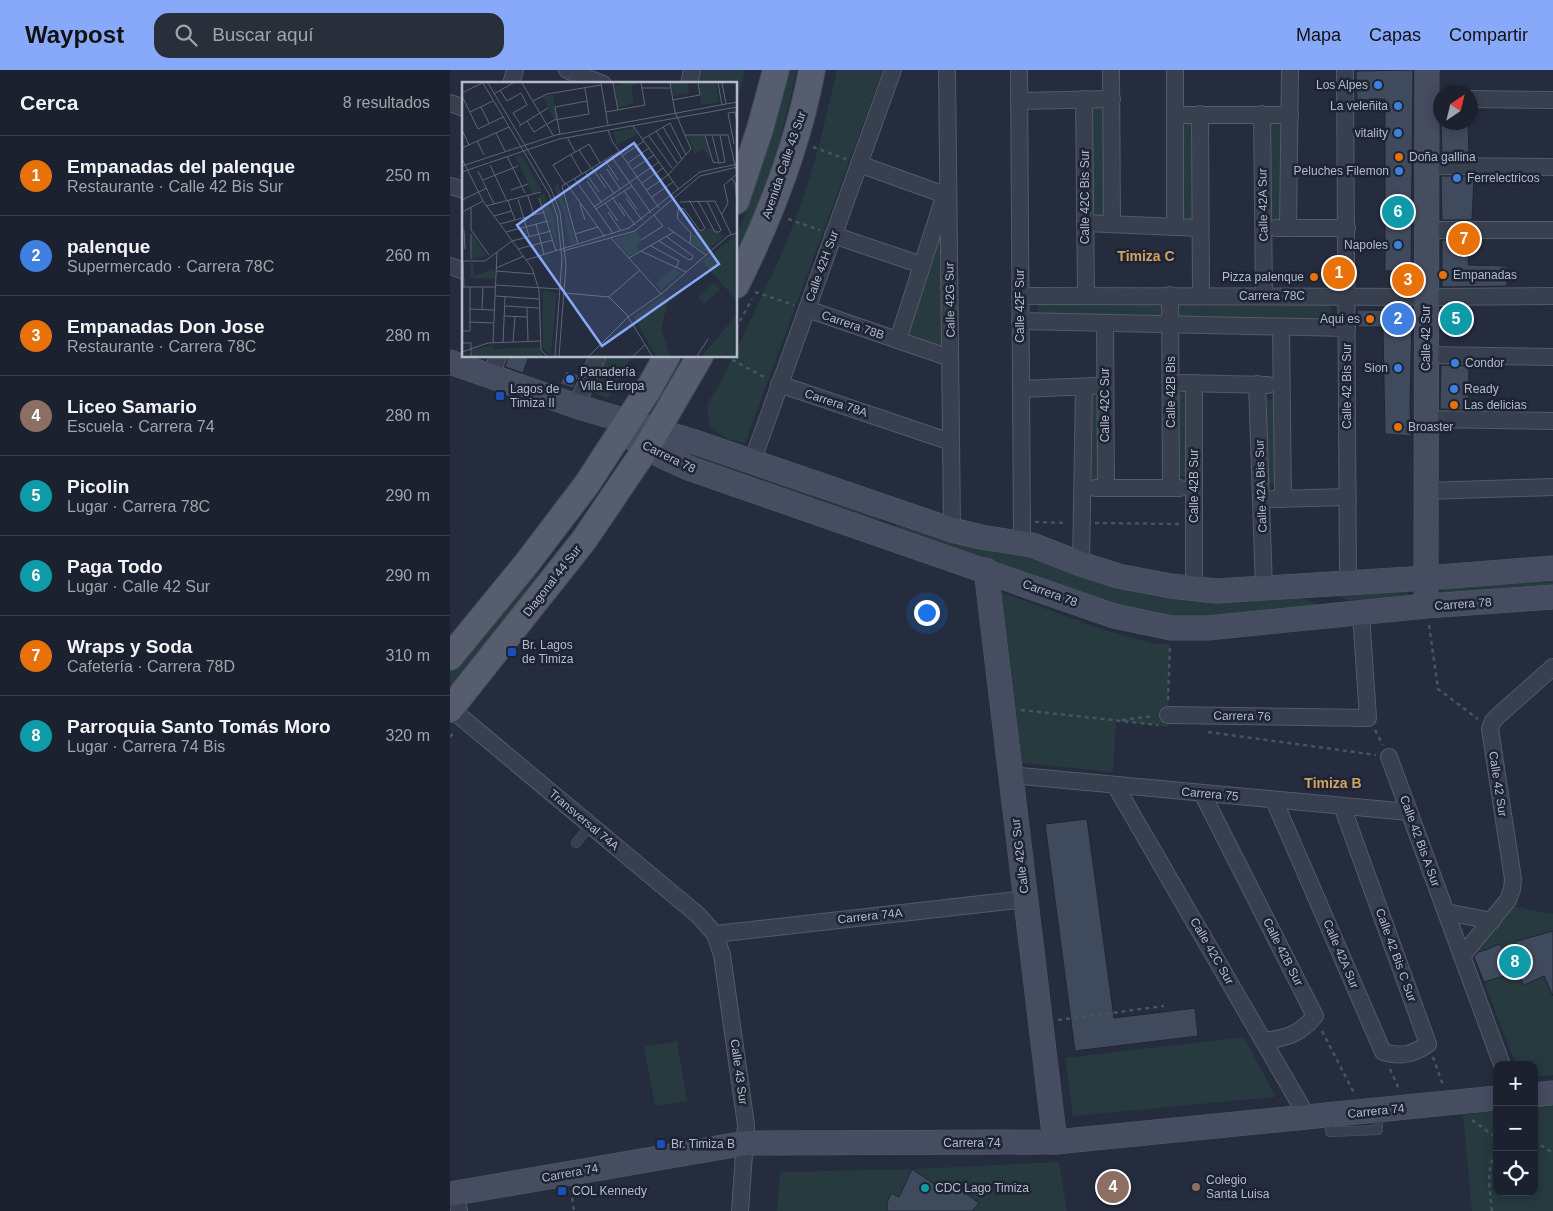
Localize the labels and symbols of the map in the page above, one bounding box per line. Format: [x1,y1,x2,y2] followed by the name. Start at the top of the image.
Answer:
[1316,78,1368,92] place label: Los Alpes
[1372,79,1384,91] marker: Los Alpes
[462,82,738,358] inset map
[1433,85,1478,130] north arrow
[1330,99,1388,113] place label: La veleñita
[1392,100,1404,112] marker: La veleñita
[759,110,809,220] street label: Avenida Calle 43 Sur
[1355,126,1388,140] place label: vitality
[1392,127,1404,139] marker: vitality
[1078,150,1092,244] street label: Calle 42C Bis Sur
[1409,150,1476,164] place label: Doña gallina
[1393,151,1405,163] marker: Doña gallina
[1294,164,1389,178] place label: Peluches Filemon
[1393,165,1405,177] marker: Peluches Filemon
[1255,168,1271,242] street label: Calle 42A Sur
[1467,171,1540,185] place label: Ferrelectricos
[1451,172,1463,184] marker: Ferrelectricos
[1382,193,1414,231] pin: 6
[1448,220,1480,258] pin: 7
[803,229,841,303] street label: Calle 42H Sur
[1344,238,1388,252] place label: Napoles
[1392,239,1404,251] marker: Napoles
[1117,248,1175,264] district label: Timiza C
[1323,254,1355,292] pin: 1
[1392,261,1424,299] pin: 3
[942,262,958,338] street label: Calle 42G Sur
[1453,268,1517,282] place label: Empanadas
[1013,269,1027,343] street label: Calle 42F Sur
[1437,269,1449,281] marker: Empanadas
[1222,270,1304,284] place label: Pizza palenque
[1308,271,1320,283] marker: Pizza palenque
[1239,289,1305,303] street label: Carrera 78C
[1382,300,1414,338] pin: 2
[1440,300,1472,338] pin: 5
[1419,305,1433,371] street label: Calle 42 Sur
[820,308,886,342] street label: Carrera 78B
[1320,312,1360,326] place label: Aqui es
[1364,313,1376,325] marker: Aqui es
[1340,343,1354,429] street label: Calle 42 Bis Sur
[1164,356,1178,428] street label: Calle 42B Bis
[1465,356,1504,370] place label: Condor
[1449,357,1461,369] marker: Condor
[1364,361,1388,375] place label: Sion
[1392,362,1404,374] marker: Sion
[580,365,645,393] place label: Panadería Villa Europa
[1098,368,1112,442] street label: Calle 42C Sur
[564,373,576,385] marker: Panadería Villa Europa
[510,382,560,410] place label: Lagos de Timiza II
[1464,382,1499,396] place label: Ready
[1448,383,1460,395] marker: Ready
[803,386,869,420] street label: Carrera 78A
[494,390,506,402] marker: Lagos de Timiza II
[1464,398,1527,412] place label: Las delicias
[1448,399,1460,411] marker: Las delicias
[1408,420,1453,434] place label: Broaster
[1392,421,1404,433] marker: Broaster
[640,438,698,476] street label: Carrera 78
[1252,439,1270,533] street label: Calle 42A Bis Sur
[1187,449,1201,523] street label: Calle 42B Sur
[520,543,584,619] street label: Diagonal 44 Sur
[1021,577,1080,609] street label: Carrera 78
[1434,595,1492,613] street label: Carrera 78
[914,600,940,626] your location
[522,638,574,666] place label: Br. Lagos de Timiza
[506,646,518,658] marker: Br. Lagos de Timiza
[1213,709,1271,724] street label: Carrera 76
[1486,750,1510,818] street label: Calle 42 Sur
[1304,775,1362,791] district label: Timiza B
[1181,785,1240,804] street label: Carrera 75
[546,787,622,853] street label: Transversal 74A
[1397,793,1443,889] street label: Calle 42 Bis A Sur
[1008,818,1032,894] street label: Calle 42G Sur
[837,906,903,926] street label: Carrera 74A
[1373,907,1419,1003] street label: Calle 42 Bis C Sur
[1187,915,1237,987] street label: Calle 42C Sur
[1260,916,1306,988] street label: Calle 42B Sur
[1320,917,1362,991] street label: Calle 42A Sur
[1499,943,1531,981] pin: 8
[727,1038,751,1106] street label: Calle 43 Sur
[1347,1101,1406,1121] street label: Carrera 74
[943,1136,1001,1150] street label: Carrera 74
[671,1137,735,1151] place label: Br. Timiza B
[655,1138,667,1150] marker: Br. Timiza B
[541,1161,600,1185] street label: Carrera 74
[1097,1168,1129,1206] pin: 4
[1206,1173,1270,1201] place label: Colegio Santa Luisa
[935,1181,1029,1195] place label: CDC Lago Timiza
[1190,1181,1202,1193] marker: Colegio Santa Luisa
[919,1182,931,1194] marker: CDC Lago Timiza
[572,1184,647,1198] place label: COL Kennedy
[556,1185,568,1197] marker: COL Kennedy

